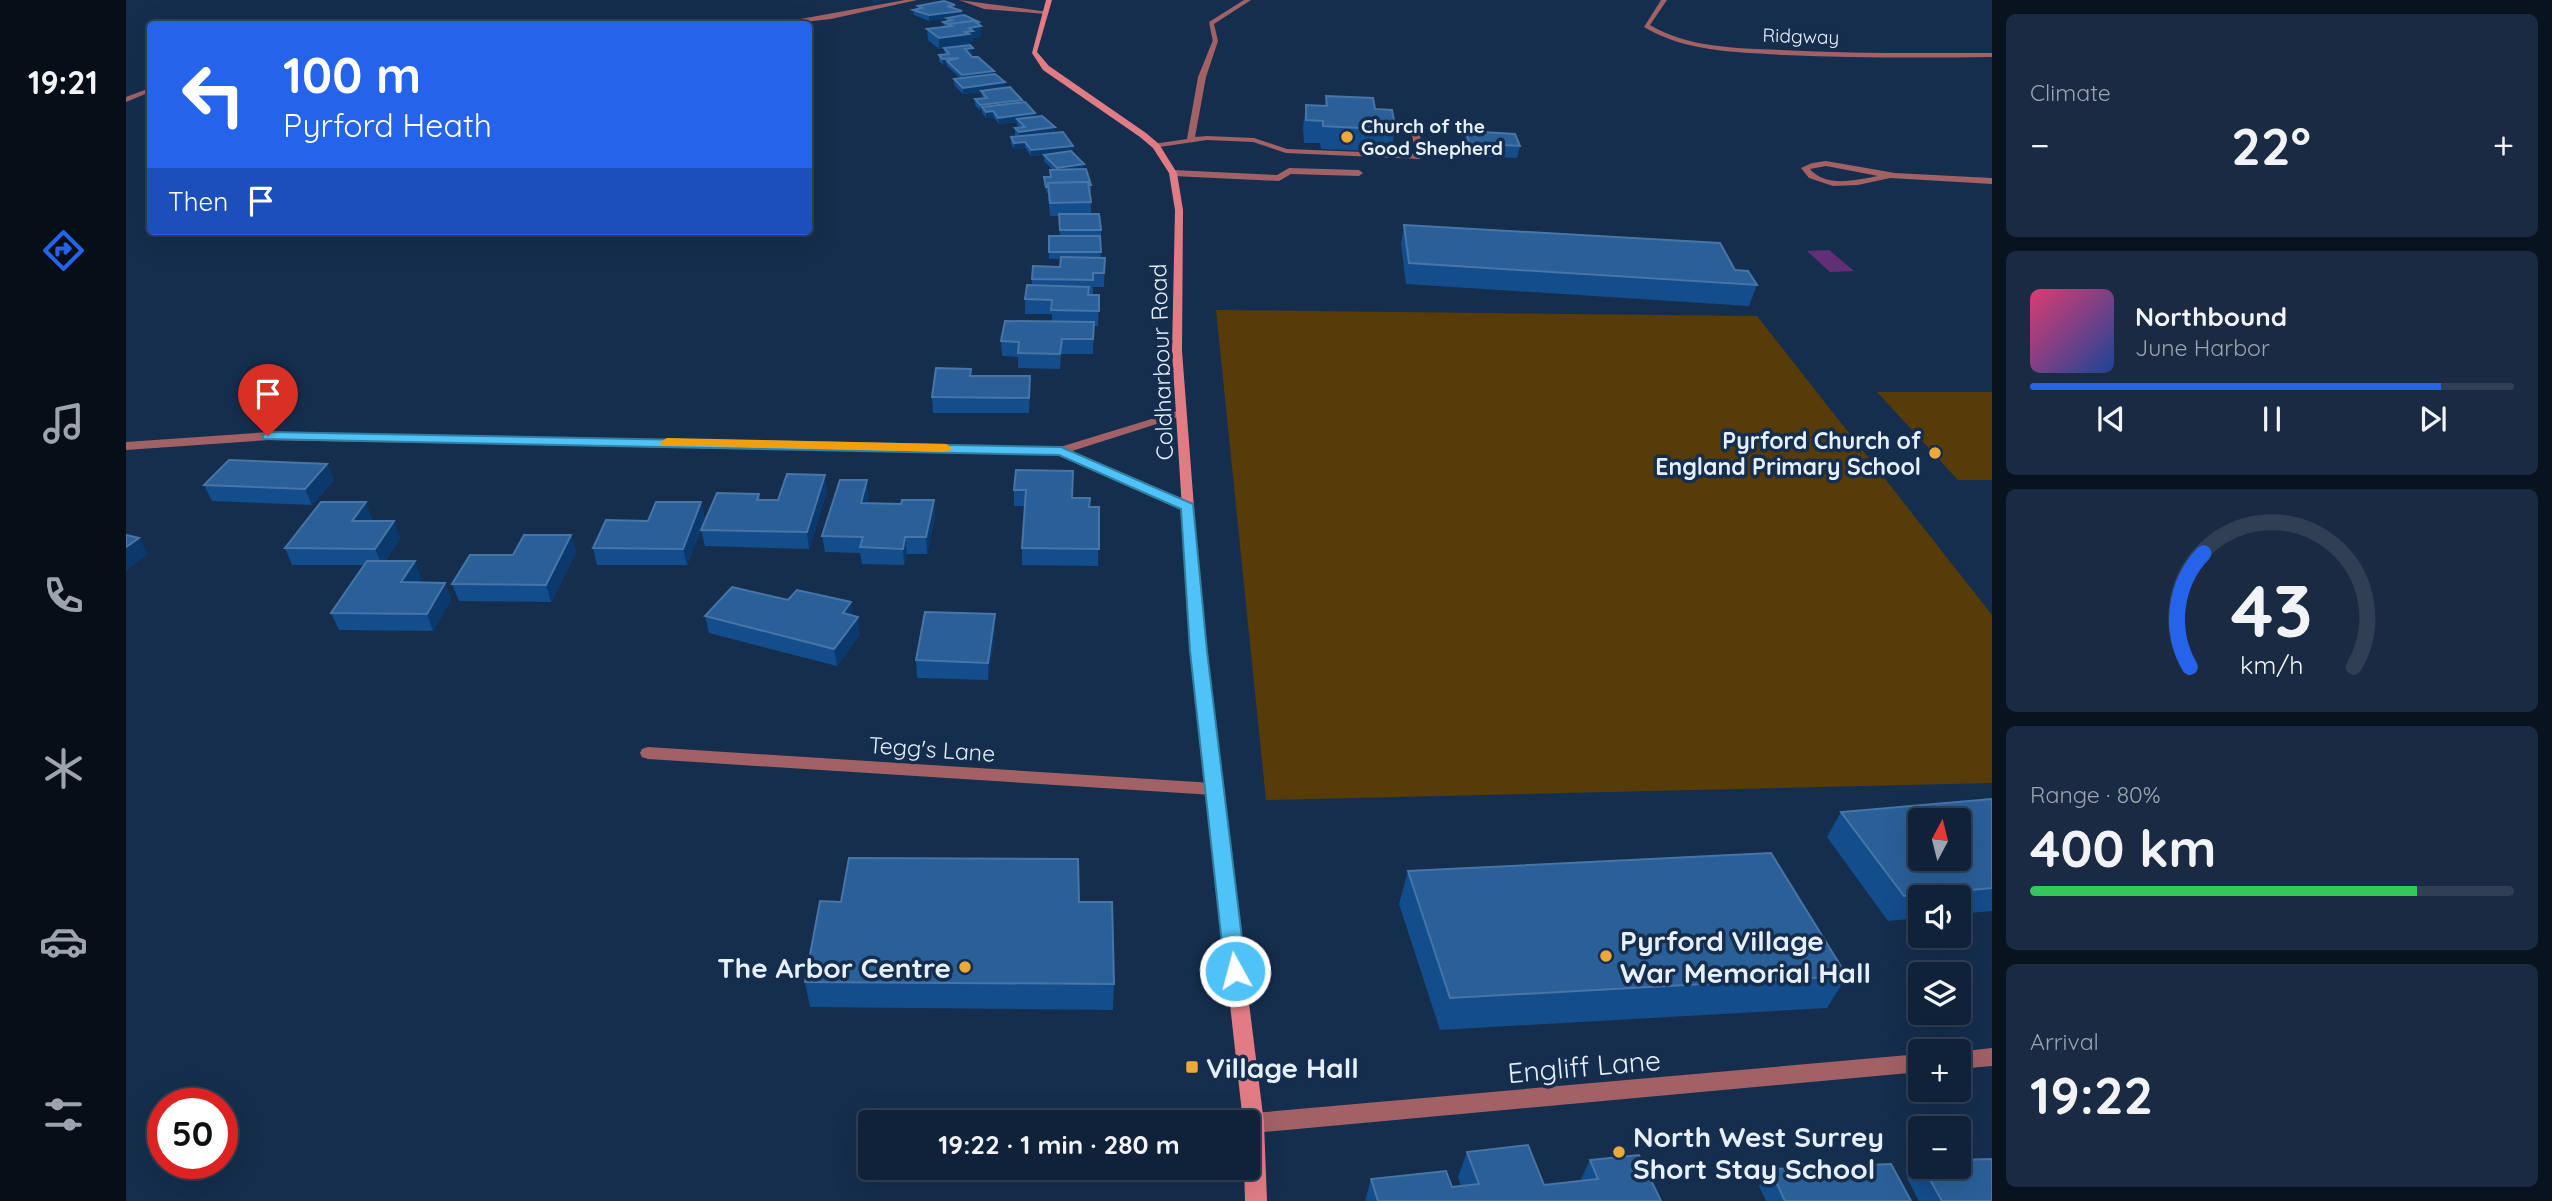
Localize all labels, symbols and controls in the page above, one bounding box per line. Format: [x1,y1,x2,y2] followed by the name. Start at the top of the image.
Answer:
[1762,23,1840,49] street label: Ridgway
[283,44,421,105] text: 100 m
[168,49,259,140] icon: left
[28,62,98,102] text: 19:21
[2030,78,2111,107] text: Climate
[283,105,492,145] text: Pyrford Heath
[2231,113,2311,178] text: 22°
[1361,114,1503,160] place label: Church of the Good Shepherd
[2030,121,2050,169] text: −
[2493,121,2514,169] text: +
[1339,129,1355,145] marker: Church of the Good Shepherd
[242,182,280,220] icon: arrive
[168,185,228,218] text: Then
[39,226,88,275] icon: directions
[1143,263,1179,461] street label: Coldharbour Road
[2135,300,2287,333] text: Northbound
[2135,333,2270,362] text: June Harbor
[238,364,298,436] pin
[249,375,287,413] icon: arrive
[39,399,88,448] icon: music
[2092,400,2130,438] icon: previous
[2253,400,2291,438] icon: pause
[2414,400,2452,438] icon: next
[1655,426,1921,481] place label: Pyrford Church of England Primary School
[1927,445,1943,461] marker: Pyrford Church of England Primary School
[2231,564,2313,655] text: 43
[39,571,88,620] icon: phone
[2240,648,2304,679] text: km/h
[868,730,996,768] street label: Tegg's Lane
[39,744,88,793] icon: climate
[2030,780,2161,809] text: Range · 80%
[1908,808,1970,872] north arrow
[1908,808,1971,1179] map controls
[2030,815,2217,880] text: 400 km
[1908,885,1971,948] button: sound
[39,917,88,966] icon: car
[1620,923,1871,990] place label: Pyrford Village War Memorial Hall
[1198,934,1272,1008] position arrow
[1598,948,1614,964] marker: Pyrford Village War Memorial Hall
[717,950,951,985] place label: The Arbor Centre
[957,959,973,975] marker: The Arbor Centre
[1908,962,1971,1025] button: layers
[2030,1027,2099,1056] text: Arrival
[1908,1039,1971,1102] button: +
[1506,1042,1662,1090] street label: Engliff Lane
[1206,1050,1359,1085] place label: Village Hall
[1184,1059,1200,1075] marker: Village Hall
[2030,1062,2153,1127] text: 19:22
[147,1088,238,1179] speed limit sign: 50
[39,1090,88,1139] icon: filters
[1908,1116,1971,1179] button: −
[1633,1119,1884,1186] place label: North West Surrey Short Stay School
[938,1128,1180,1161] text: 19:22 · 1 min · 280 m
[1611,1144,1627,1160] marker: North West Surrey Short Stay School

